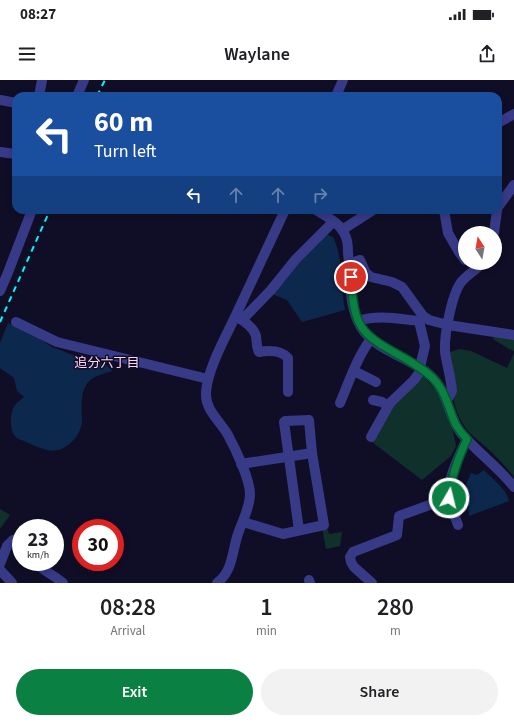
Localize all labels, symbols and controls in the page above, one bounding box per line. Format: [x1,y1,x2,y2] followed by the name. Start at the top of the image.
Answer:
[20,4,56,25] text: 08:27
[224,42,290,67] text: Waylane
[16,43,38,65] icon: menu
[476,43,498,65] icon: share
[94,102,153,142] text: 60 m
[28,108,80,160] icon: left
[94,139,156,164] text: Turn left
[183,184,205,206] icon: left
[225,184,247,206] icon: ahead
[267,184,289,206] icon: ahead
[309,184,331,206] icon: right
[458,226,502,270] north arrow
[458,226,502,270] map controls
[334,260,368,294] pin
[340,266,362,288] icon: arrive
[74,354,140,372] district label: 追分六丁目
[428,477,470,519] position arrow
[72,519,124,571] speed limit sign: 30
[27,526,49,554] text: 23
[27,548,49,562] text: km/h
[100,590,156,625] text: 08:28
[260,590,273,625] text: 1
[377,590,414,625] text: 280
[110,622,145,640] text: Arrival
[256,622,277,640] text: min
[390,622,401,640] text: m
[16,669,253,715] button: Exit
[261,669,498,715] button: Share

